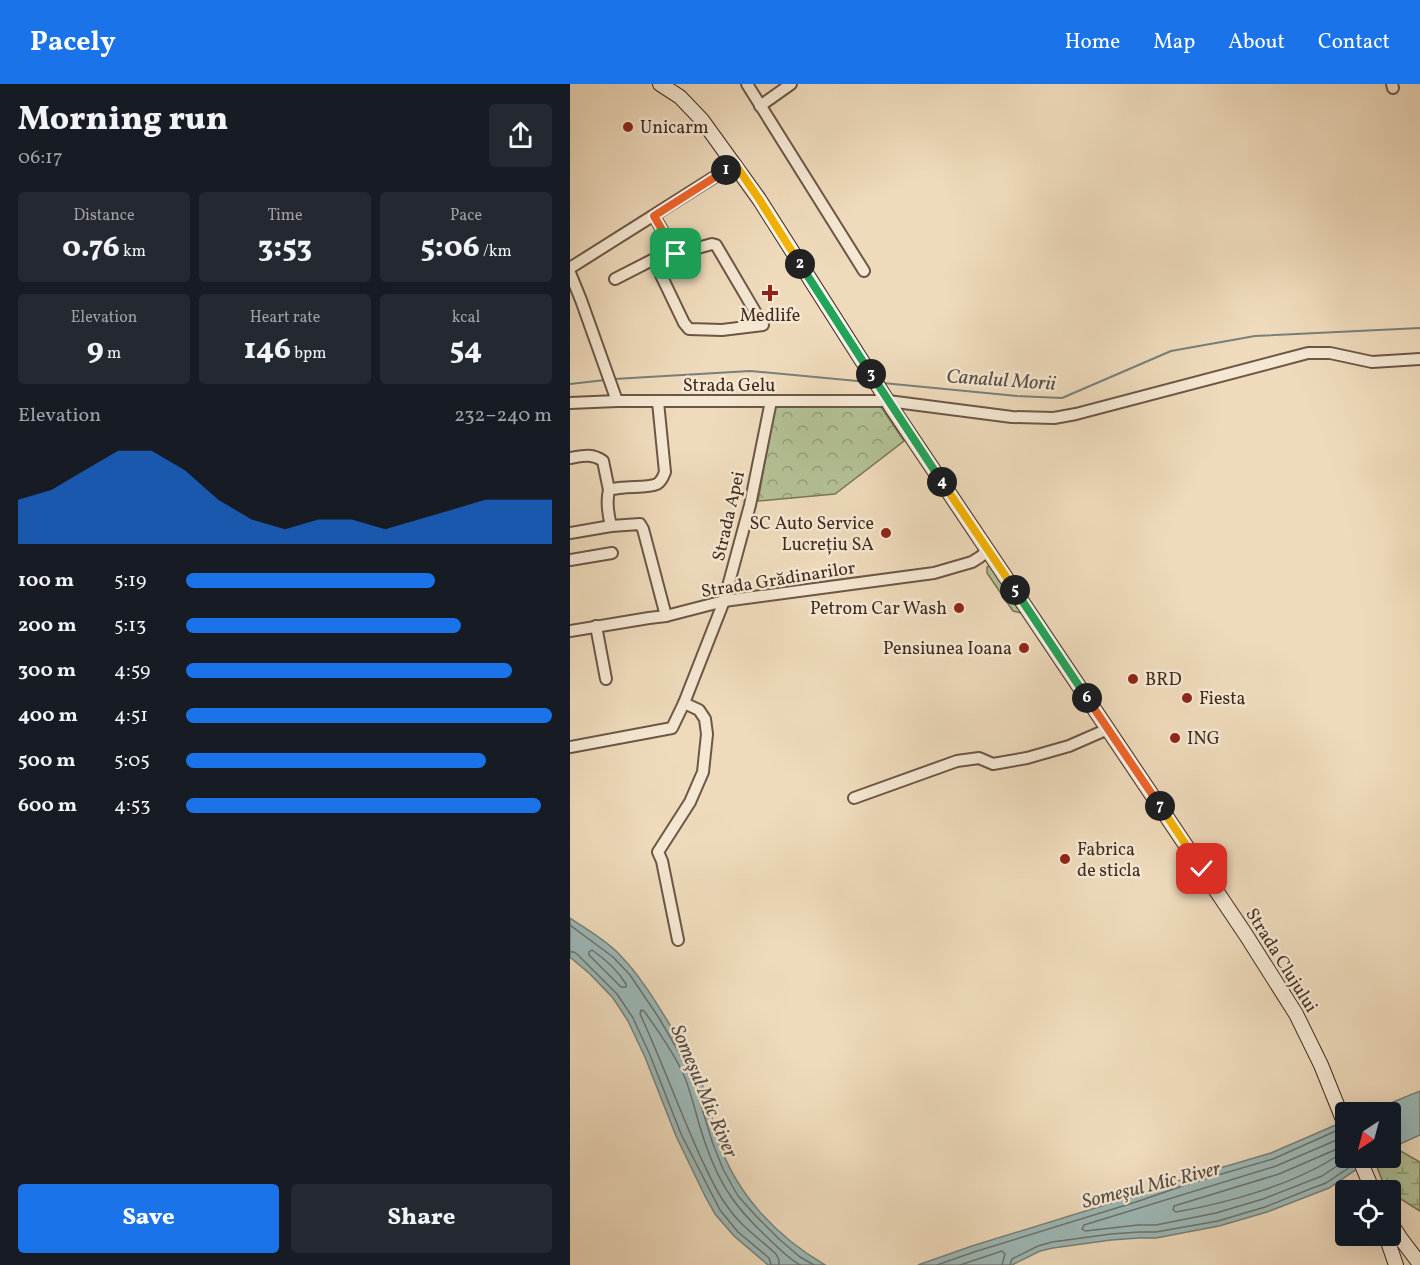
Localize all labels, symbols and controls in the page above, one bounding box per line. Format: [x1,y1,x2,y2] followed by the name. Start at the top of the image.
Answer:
[30,23,116,62] text: Pacely
[1065,28,1120,57] text: Home
[1153,28,1195,57] text: Map
[1228,28,1285,57] text: About
[1318,28,1390,57] text: Contact
[18,98,228,144] text: Morning run
[489,104,552,167] button: share
[640,116,709,141] place label: Unicarm
[621,120,635,134] marker: Unicarm
[18,144,63,172] text: 06:17
[711,155,741,185] pin: 1
[723,159,729,181] text: 1
[73,205,135,227] text: Distance
[267,205,303,227] text: Time
[450,205,482,227] text: Pace
[62,227,120,269] text: 0.76
[258,227,312,269] text: 3:53
[420,227,480,269] text: 5:06
[650,228,701,279] pin
[659,237,692,270] icon: arrive
[120,241,146,263] text: km
[480,241,512,263] text: /km
[785,249,815,279] pin: 2
[796,253,804,275] text: 2
[761,284,779,302] marker: Medlife
[740,304,800,329] place label: Medlife
[71,307,137,329] text: Elevation
[250,307,320,329] text: Heart rate
[452,307,480,329] text: kcal
[87,329,104,371] text: 9
[244,329,291,371] text: 146
[450,329,482,371] text: 54
[104,343,121,365] text: m
[291,343,326,365] text: bpm
[856,359,886,389] pin: 3
[867,363,875,385] text: 3
[945,363,1057,399] water label: Canalul Morii
[683,374,775,399] street label: Strada Gelu
[18,402,101,430] text: Elevation
[454,402,552,430] text: 232–240 m
[927,467,957,497] pin: 4
[707,469,752,564] street label: Strada Apei
[937,471,947,493] text: 4
[749,512,874,558] place label: SC Auto Service Lucrețiu SA
[879,526,893,540] marker: SC Auto Service Lucrețiu SA
[699,556,858,605] street label: Strada Grădinarilor
[18,567,74,595] text: 100 m
[114,567,146,595] text: 5:19
[1000,575,1030,605] pin: 5
[1011,579,1019,601] text: 5
[810,597,947,622] place label: Petrom Car Wash
[952,601,966,615] marker: Petrom Car Wash
[18,612,76,640] text: 200 m
[114,612,146,640] text: 5:13
[883,637,1012,662] place label: Pensiunea Ioana
[1017,641,1031,655] marker: Pensiunea Ioana
[18,657,76,685] text: 300 m
[114,657,150,685] text: 4:59
[1145,668,1182,693] place label: BRD
[1126,672,1140,686] marker: BRD
[1072,683,1102,713] pin: 6
[1083,687,1091,709] text: 6
[1199,687,1246,712] place label: Fiesta
[1180,691,1194,705] marker: Fiesta
[18,702,78,730] text: 400 m
[114,702,148,730] text: 4:51
[1187,727,1220,752] place label: ING
[1168,731,1182,745] marker: ING
[18,747,76,775] text: 500 m
[114,747,150,775] text: 5:05
[1145,791,1175,821] pin: 7
[18,792,77,820] text: 600 m
[114,792,151,820] text: 4:53
[1156,795,1164,817] text: 7
[1077,838,1141,884] place label: Fabrica de sticla
[1176,843,1227,894] pin
[1058,852,1072,866] marker: Fabrica de sticla
[1185,852,1218,885] icon: check
[1239,904,1323,1018] street label: Strada Clujului
[663,1021,744,1163] water label: Someşul Mic River
[1335,1102,1401,1168] north arrow
[1335,1102,1401,1246] map controls
[1079,1155,1224,1217] water label: Someşul Mic River
[1335,1180,1401,1246] button: locate
[18,1184,279,1253] button: Save
[291,1184,552,1253] button: Share

